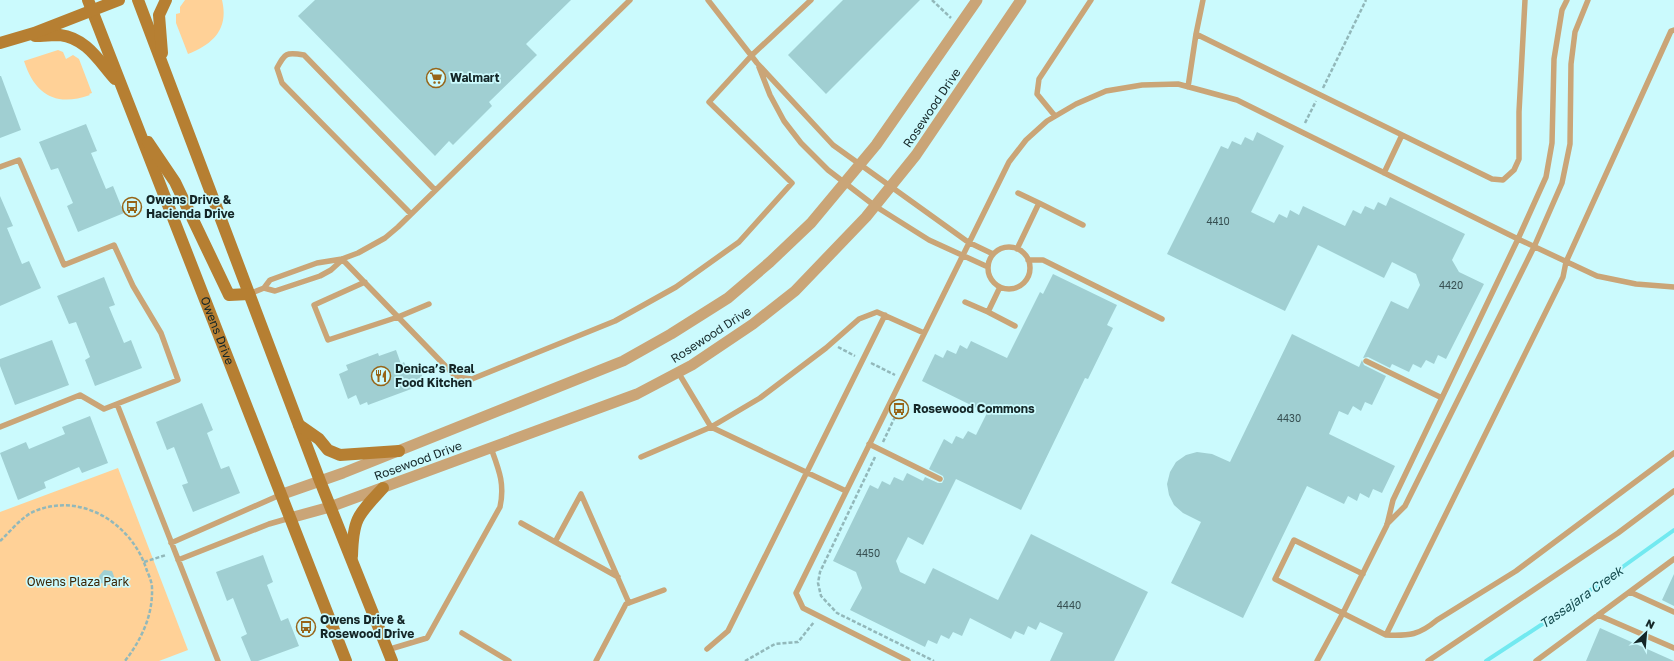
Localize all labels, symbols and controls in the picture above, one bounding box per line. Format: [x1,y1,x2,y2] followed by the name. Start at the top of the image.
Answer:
[899,65,964,150] street label: Rosewood Drive
[425,67,447,89] supermarket icon: Walmart
[450,70,500,85] place label: Walmart
[146,192,235,221] place label: Owens Drive & Hacienda Drive
[121,196,143,218] bus stop icon: Owens Drive & Hacienda Drive
[1206,215,1230,227] house number: 4410
[1439,279,1463,291] house number: 4420
[197,294,238,367] street label: Owens Drive
[668,303,754,366] street label: Rosewood Drive
[395,361,475,390] place label: Denica’s Real Food Kitchen
[370,365,392,387] restaurant icon: Denica’s Real Food Kitchen
[888,398,910,420] bus stop icon: Rosewood Commons
[913,401,1035,416] place label: Rosewood Commons
[1277,412,1301,424] house number: 4430
[372,438,464,483] street label: Rosewood Drive
[856,547,880,559] house number: 4450
[1536,561,1627,632] water label: Tassajara Creek
[27,574,129,589] park label: Owens Plaza Park
[1057,599,1081,611] house number: 4440
[320,612,414,641] place label: Owens Drive & Rosewood Drive
[1626,613,1666,653] north arrow
[295,616,317,638] bus stop icon: Owens Drive & Rosewood Drive
[1644,616,1657,631] text: N

